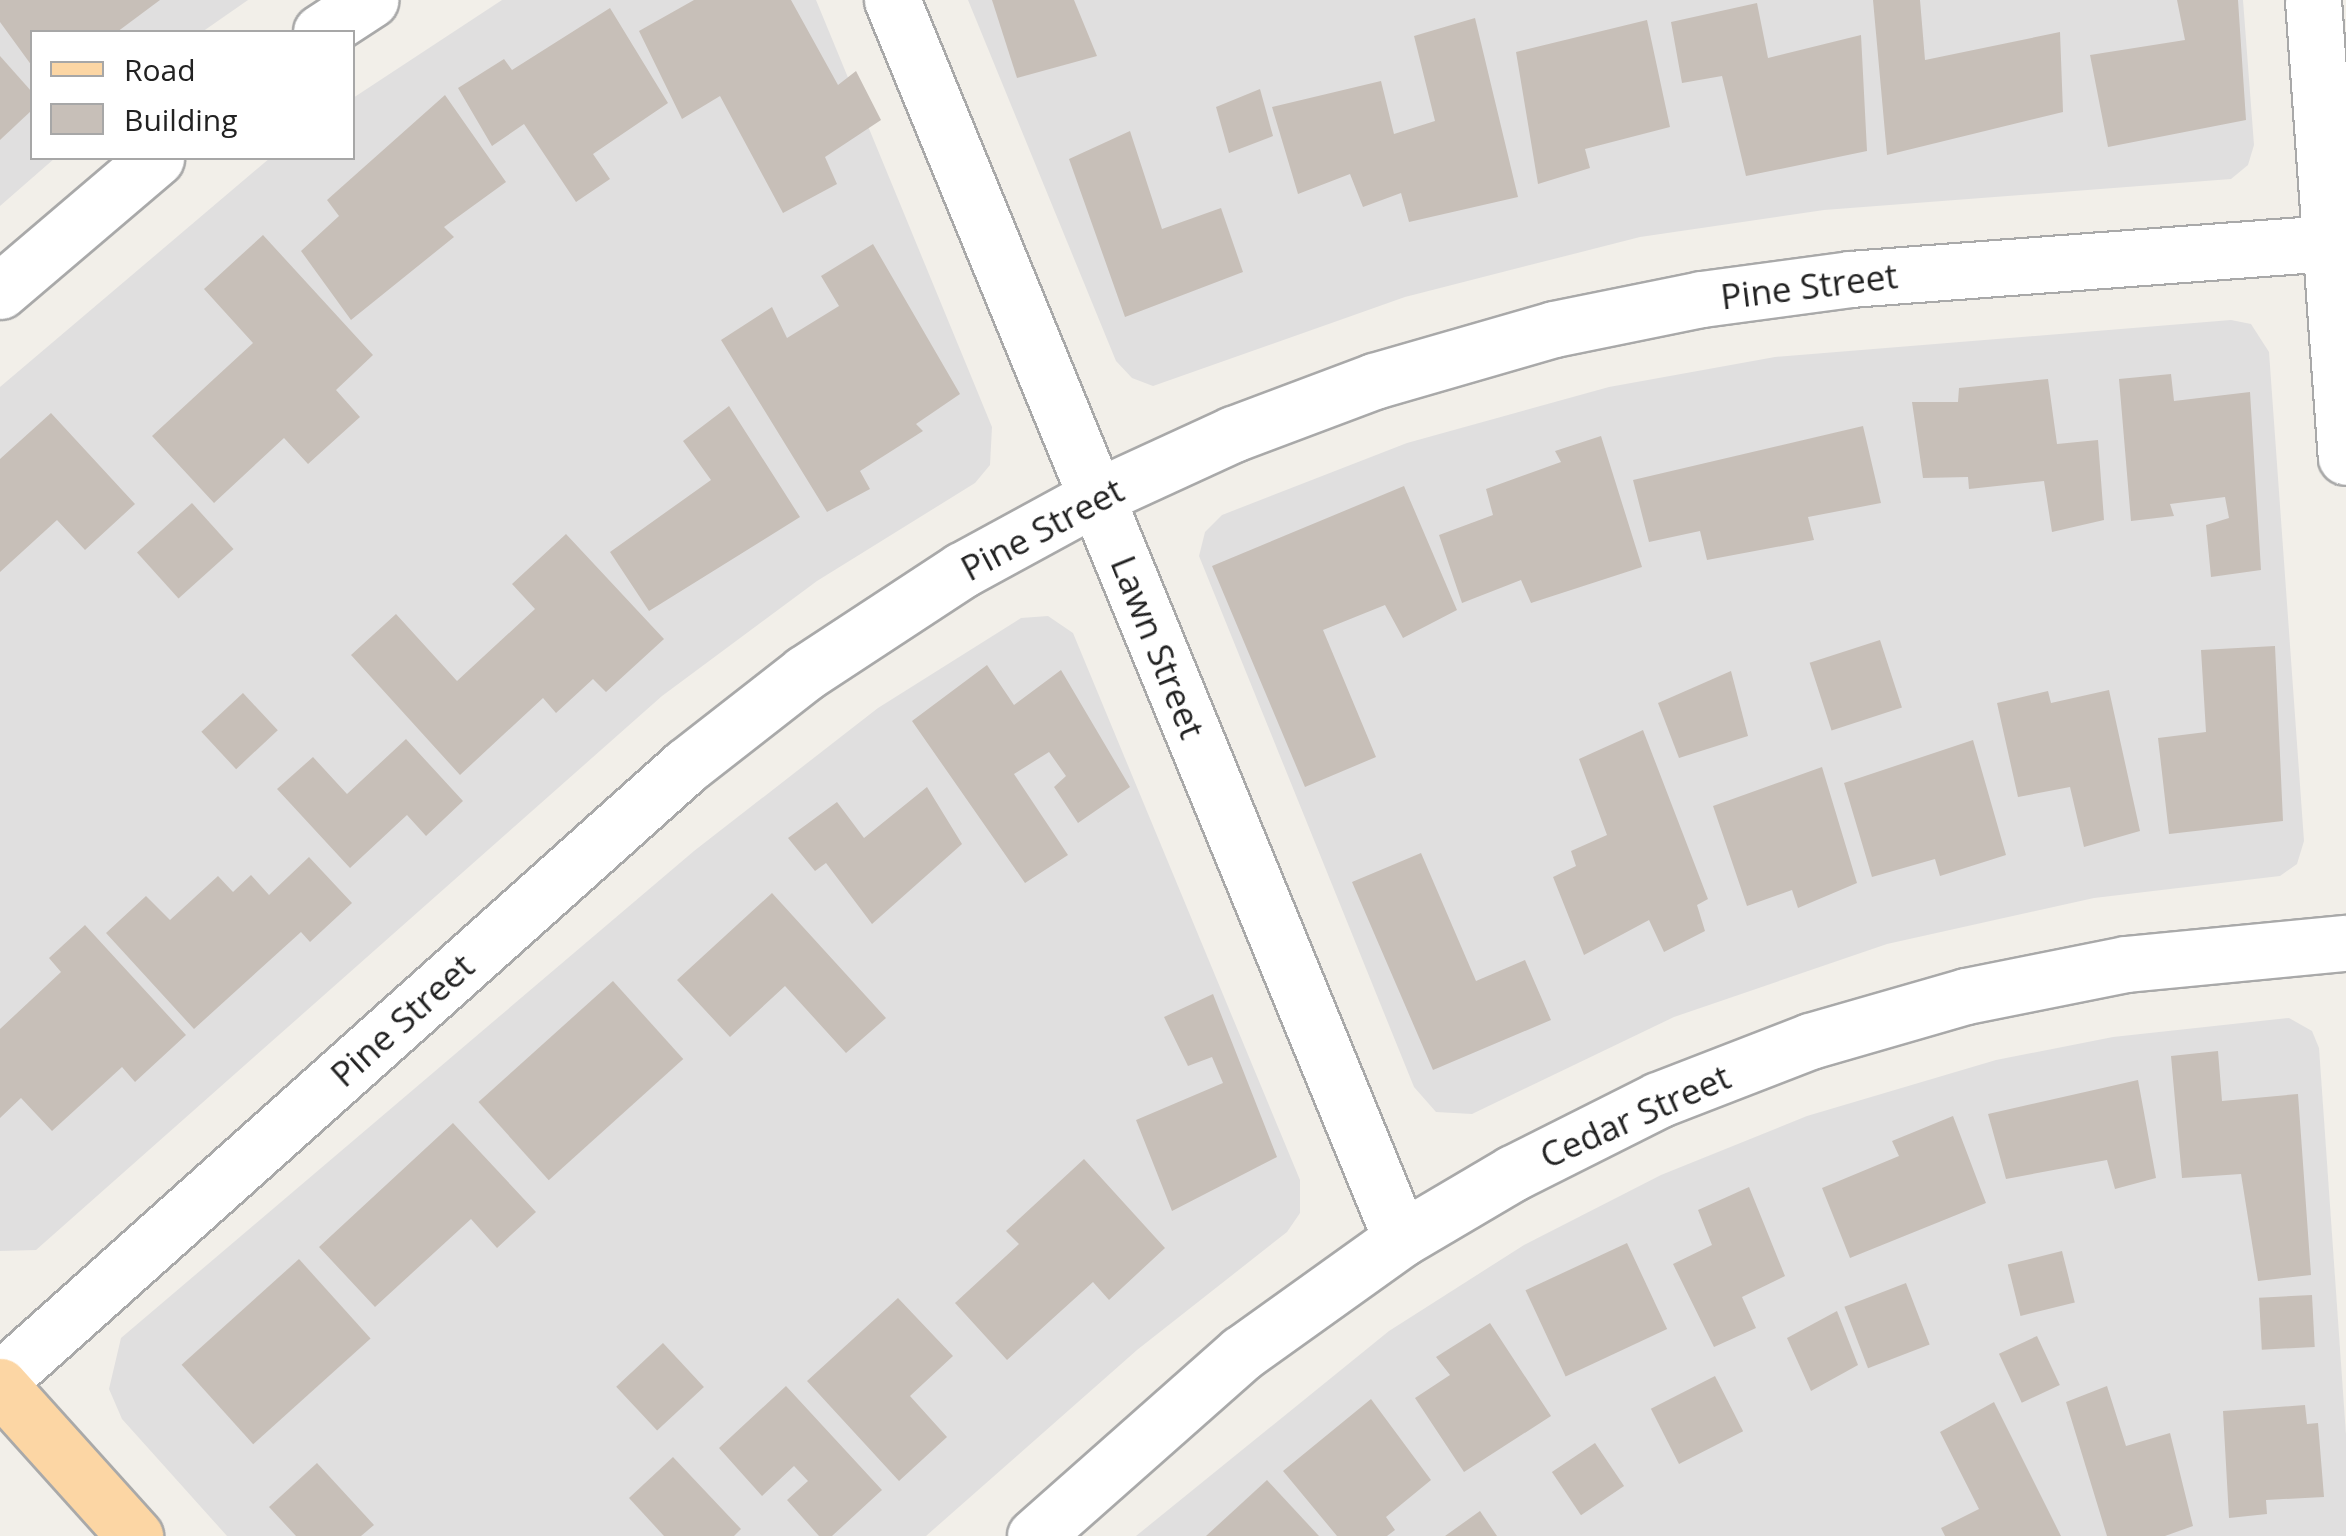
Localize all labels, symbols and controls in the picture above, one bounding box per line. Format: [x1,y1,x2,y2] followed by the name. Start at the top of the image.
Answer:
[30,30,355,160] legend
[124,49,196,90] text: Road
[124,99,238,140] text: Building
[1718,254,1900,318] street label: Pine Street
[954,469,1130,589] street label: Pine Street
[1102,550,1214,744] street label: Lawn Street
[322,945,482,1095] street label: Pine Street
[1533,1055,1737,1177] street label: Cedar Street

